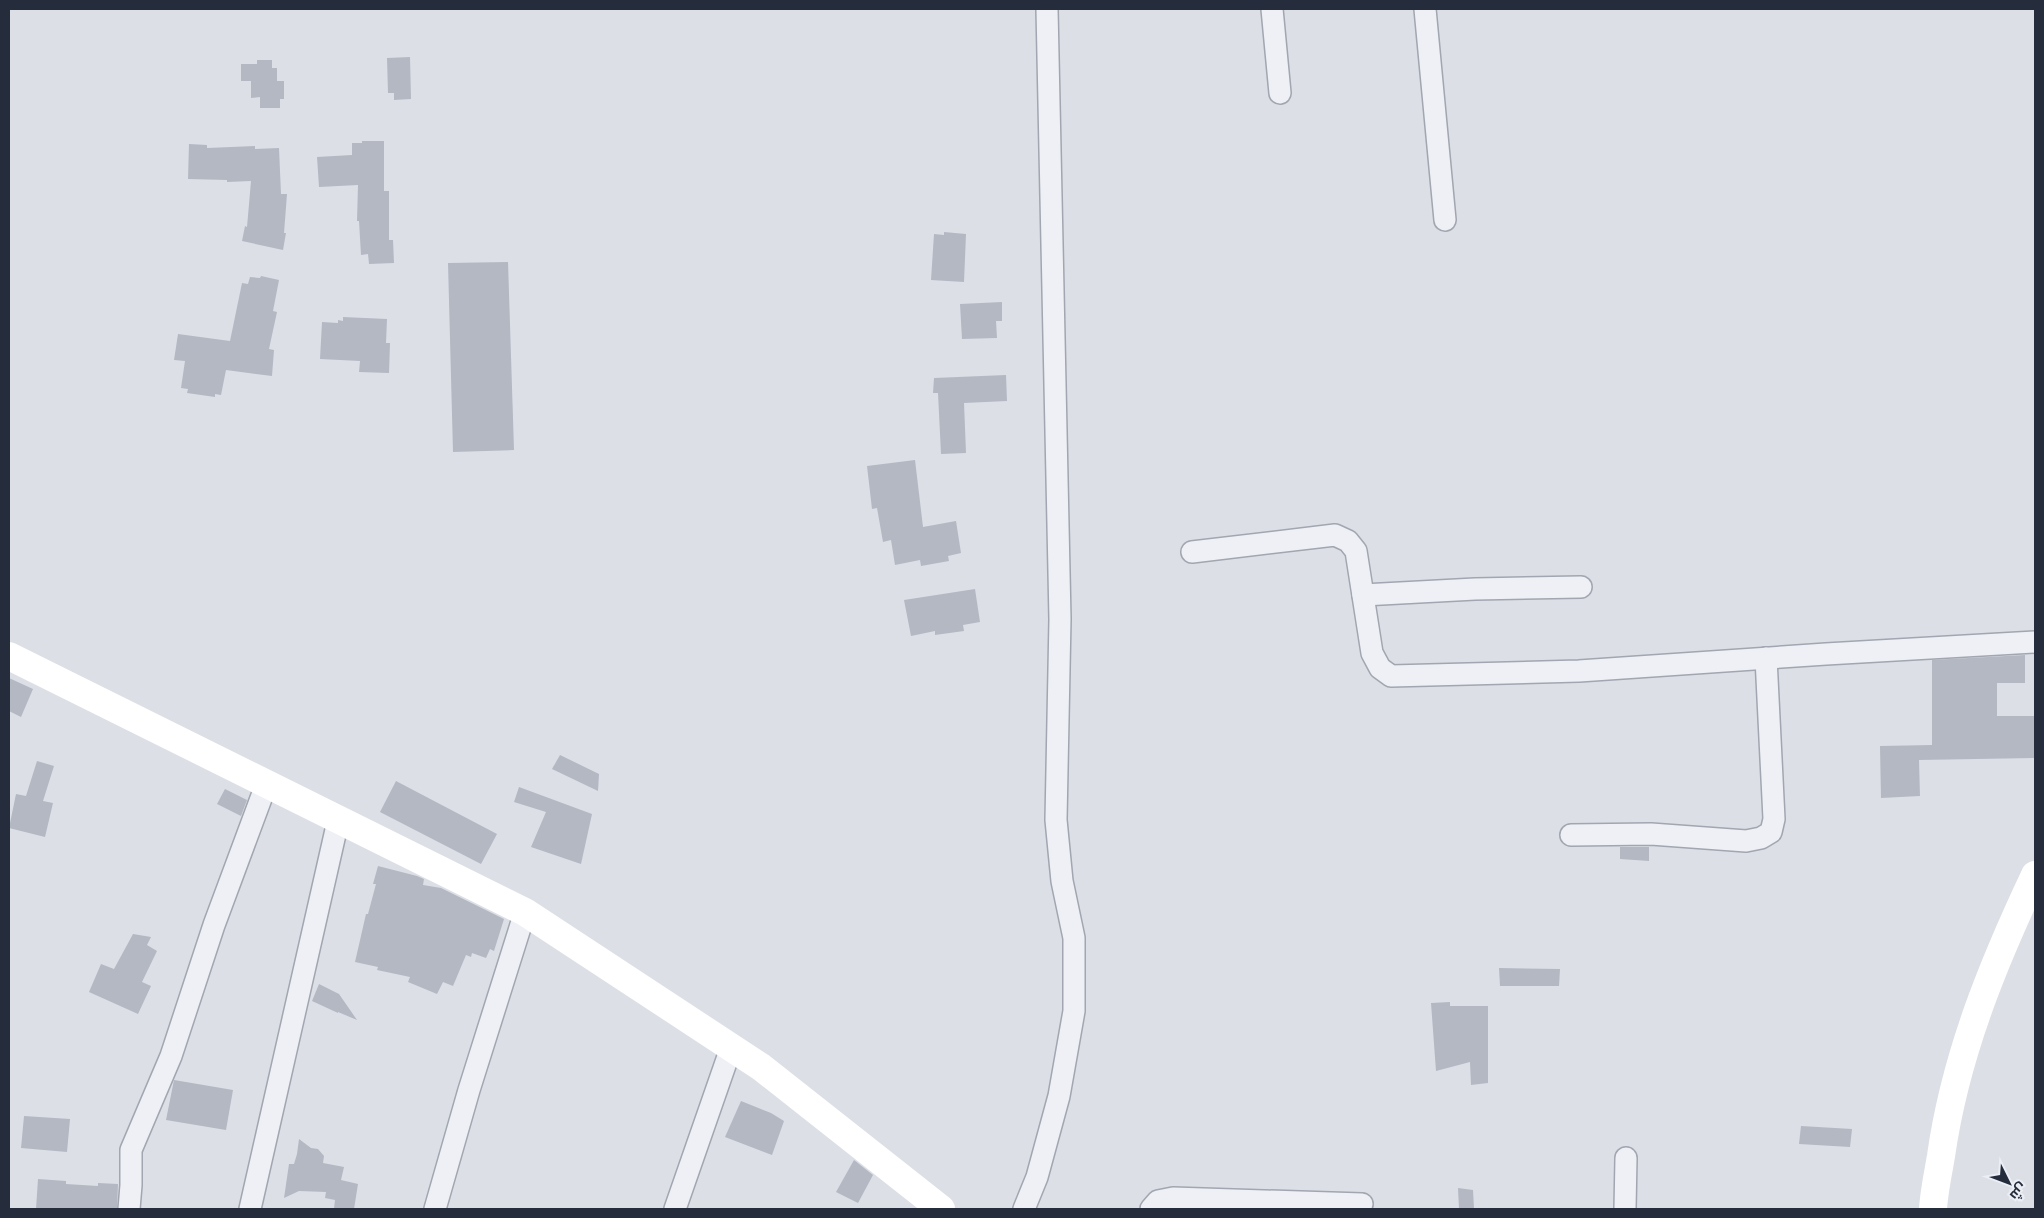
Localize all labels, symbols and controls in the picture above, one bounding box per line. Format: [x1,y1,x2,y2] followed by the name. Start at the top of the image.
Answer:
[1984,1158,2034,1208] north arrow
[2006,1179,2031,1204] text: ش

